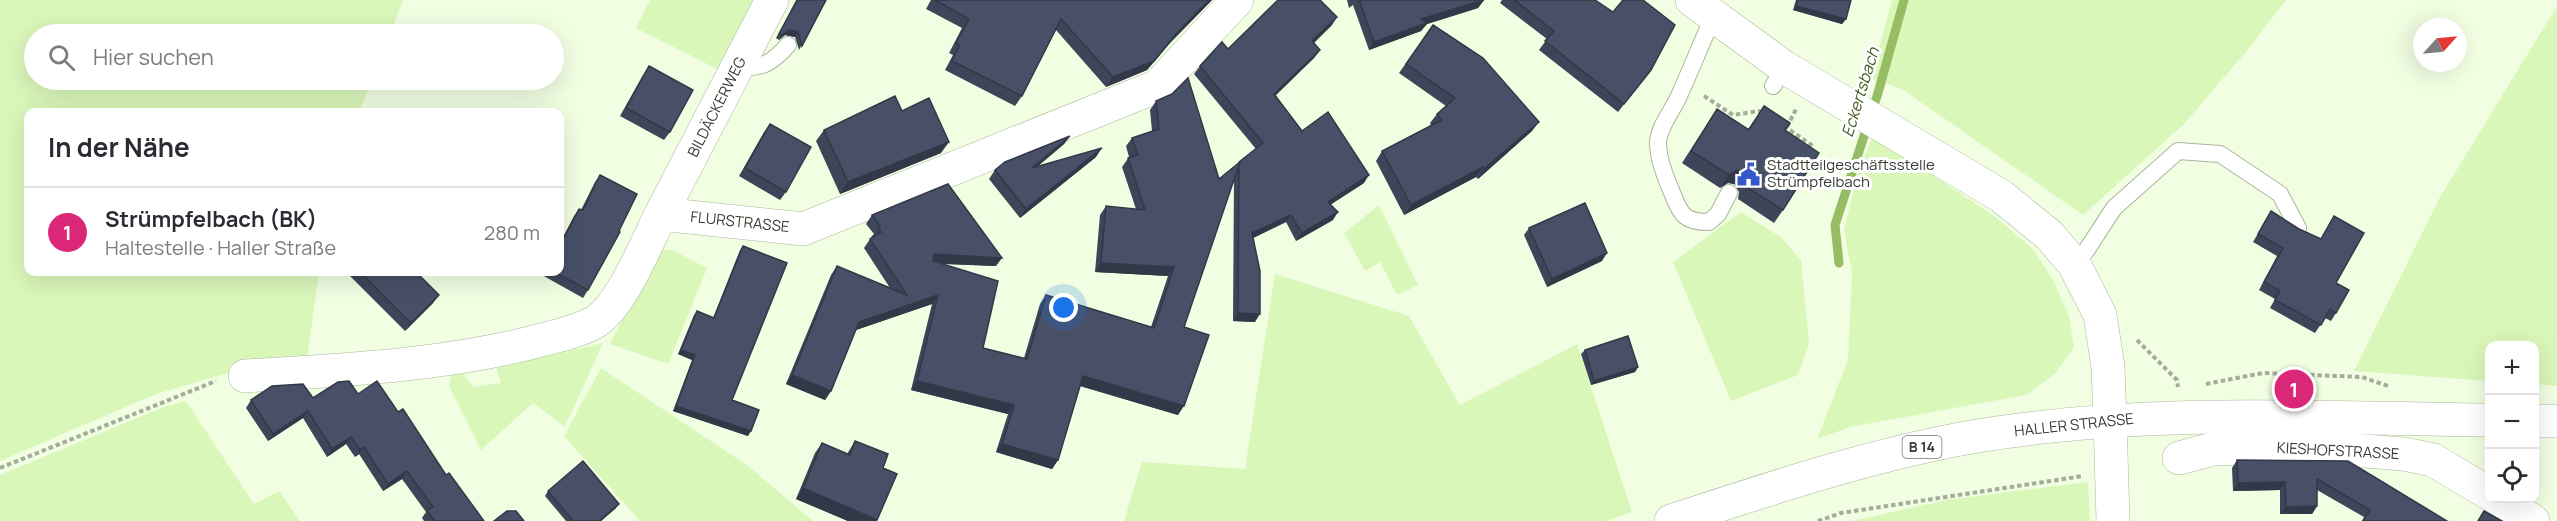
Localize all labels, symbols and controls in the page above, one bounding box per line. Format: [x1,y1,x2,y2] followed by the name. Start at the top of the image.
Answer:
[2413,18,2467,72] north arrow
[24,24,564,90] search box
[45,41,78,74] icon: search
[93,42,214,72] text: Hier suchen
[1836,44,1884,139] water label: Eckertsbach
[682,53,751,160] street label: BILDÄCKERWEG
[48,129,190,165] text: In der Nähe
[1767,154,1935,192] place label: Stadtteilgeschäftsstelle Strümpfelbach
[1736,161,1762,187] public building icon: Stadtteilgeschäftsstelle Strümpfelbach
[105,204,317,234] text: Strümpfelbach (BK)
[690,206,791,237] street label: FLURSTRASSE
[63,219,72,246] text: 1
[484,219,540,246] text: 280 m
[105,234,336,261] text: Haltestelle · Haller Straße
[1049,293,1078,322] your location
[2485,341,2539,503] map controls
[2485,341,2539,395] button: +
[2274,366,2314,412] pin: 1
[2485,395,2539,449] button: −
[2013,408,2135,441] street label: HALLER STRASSE
[1902,436,1942,458] road number: B 14
[2276,437,2400,464] street label: KIESHOFSTRASSE
[2485,449,2539,503] button: locate

